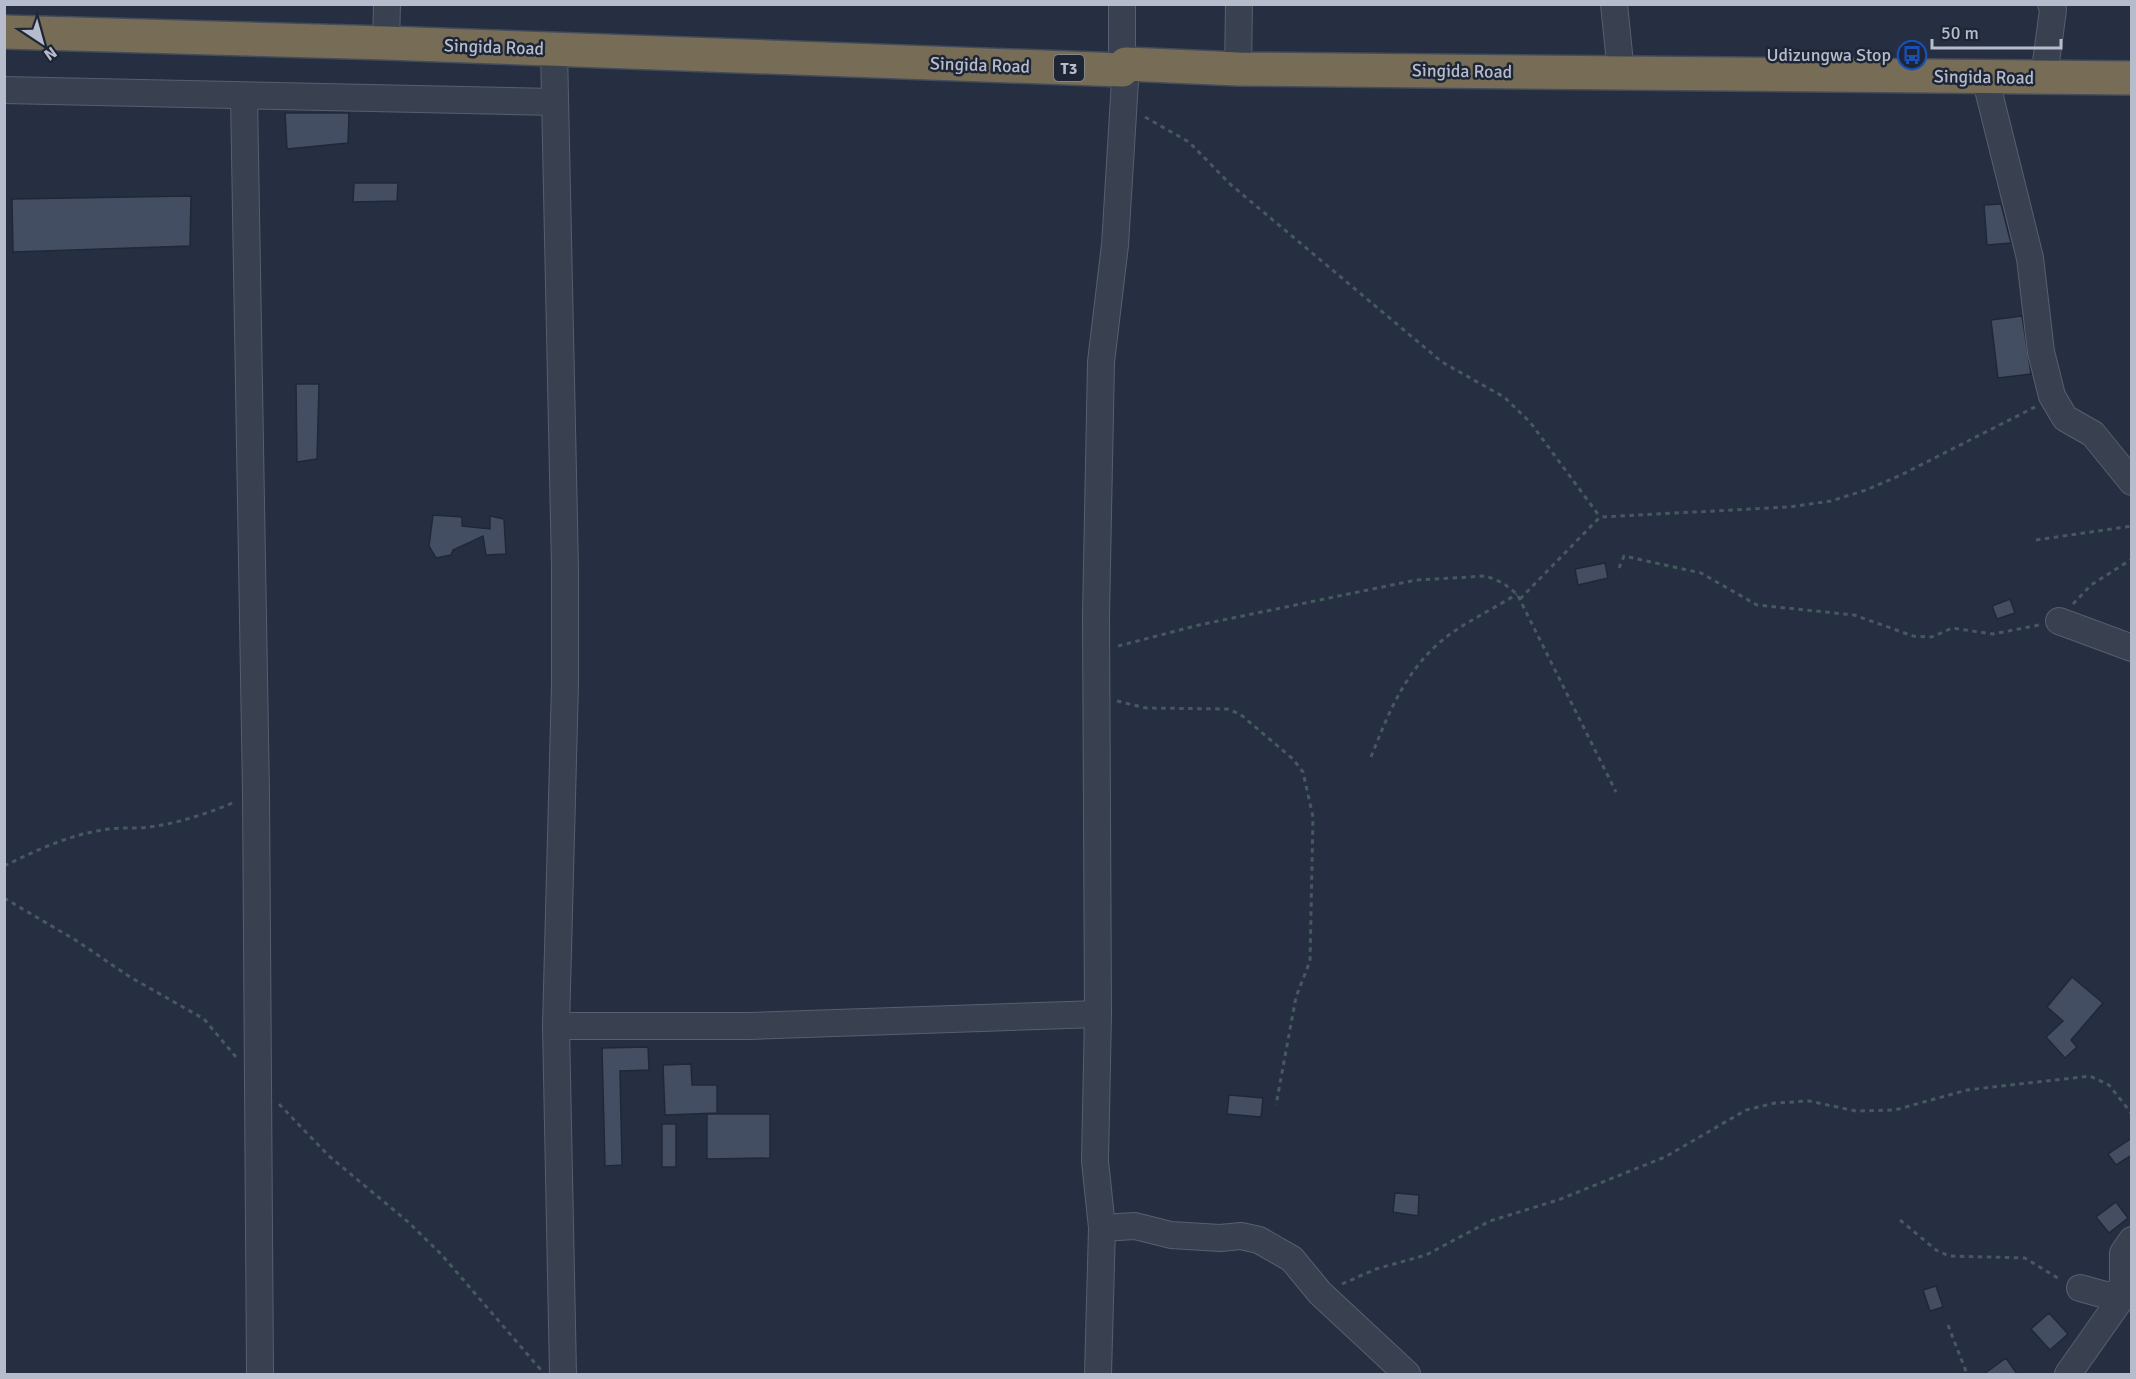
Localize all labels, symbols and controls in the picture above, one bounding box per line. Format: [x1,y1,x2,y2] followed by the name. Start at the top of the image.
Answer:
[12,12,72,72] north arrow
[1932,12,2061,50] scale bar
[1941,22,1979,44] text: 50 m
[444,34,544,60] street label: Singida Road
[1896,39,1928,71] bus stop icon: Udizungwa Stop
[40,42,61,65] text: N
[1766,44,1891,66] place label: Udizungwa Stop
[930,52,1030,78] street label: Singida Road
[1054,55,1084,81] road number: T3
[1412,59,1512,83] street label: Singida Road
[1934,65,2034,89] street label: Singida Road

